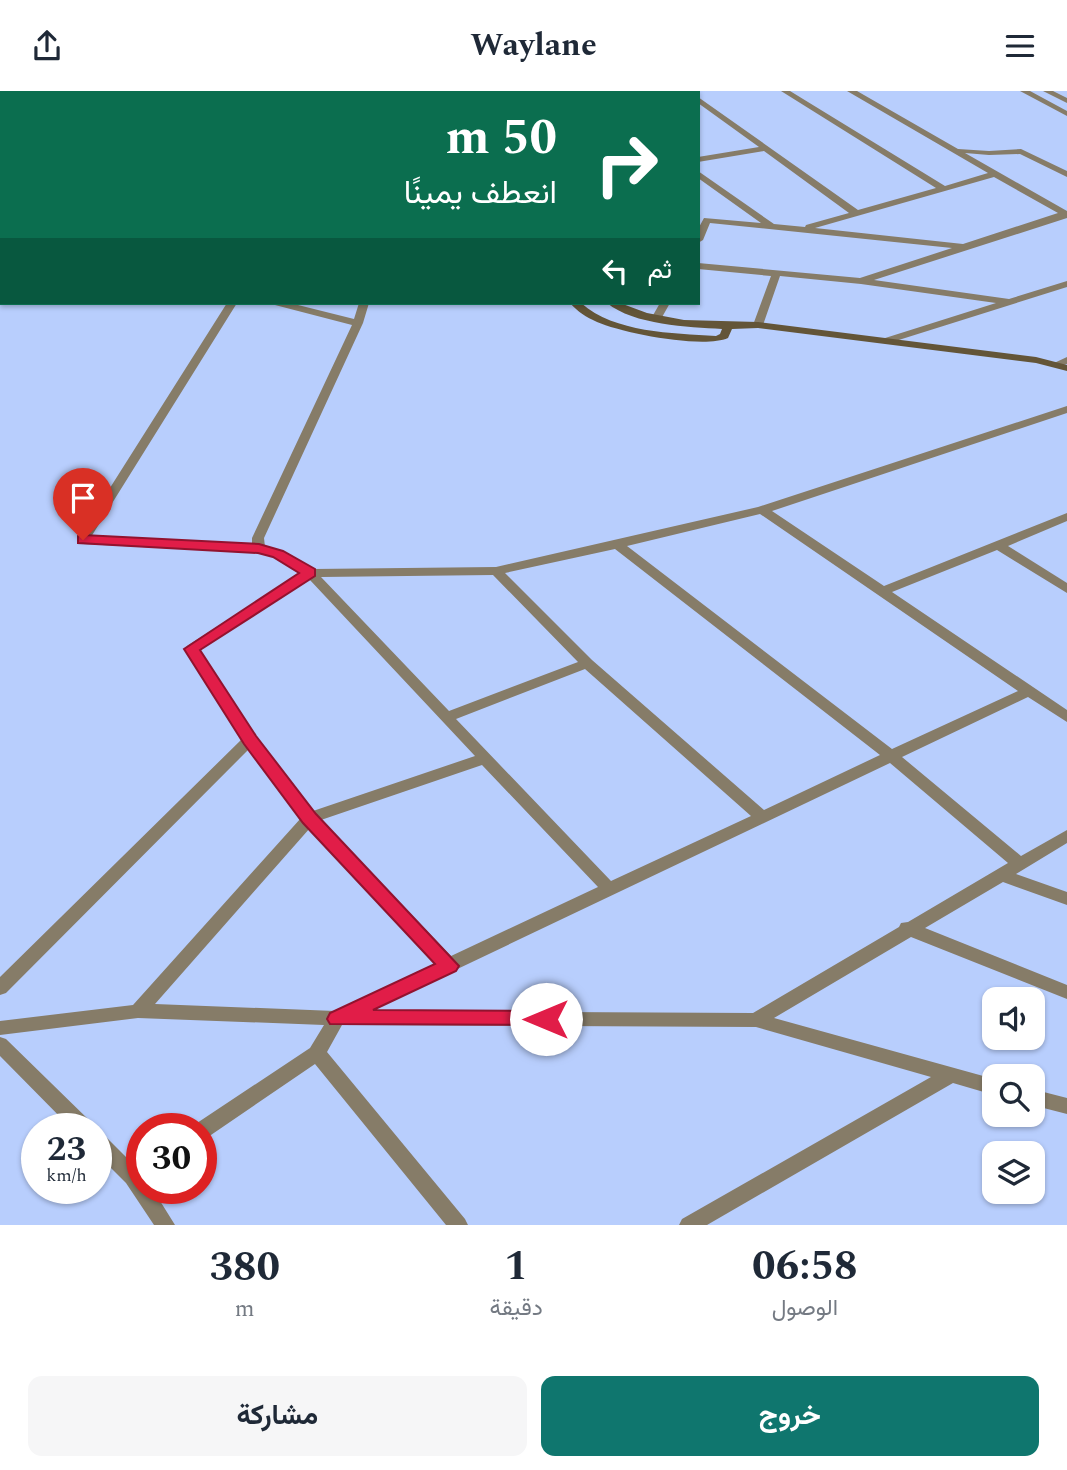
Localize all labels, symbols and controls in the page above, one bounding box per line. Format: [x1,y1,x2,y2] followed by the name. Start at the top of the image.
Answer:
[470,21,597,70] text: Waylane
[28,27,66,65] icon: share
[1001,27,1039,65] icon: menu
[446,101,557,176] text: 50 m
[581,119,672,210] icon: right
[404,169,557,218] text: انعطف يمينًا
[648,250,672,290] text: ثم
[596,252,634,290] icon: left
[53,468,113,540] pin
[64,479,102,517] icon: arrive
[509,982,583,1056] position arrow
[982,987,1045,1204] map controls
[982,987,1045,1050] button: sound
[982,1064,1045,1127] button: search
[126,1113,217,1204] speed limit sign: 30
[47,1123,86,1176] text: 23
[982,1141,1045,1204] button: layers
[46,1162,87,1189] text: km/h
[504,1235,528,1298] text: 1
[752,1235,858,1298] text: 06:58
[209,1236,280,1299] text: 380
[489,1291,543,1326] text: دقيقة
[772,1291,838,1326] text: الوصول
[235,1292,255,1327] text: m
[28,1376,527,1456] button: مشاركة
[541,1376,1039,1456] button: خروج

